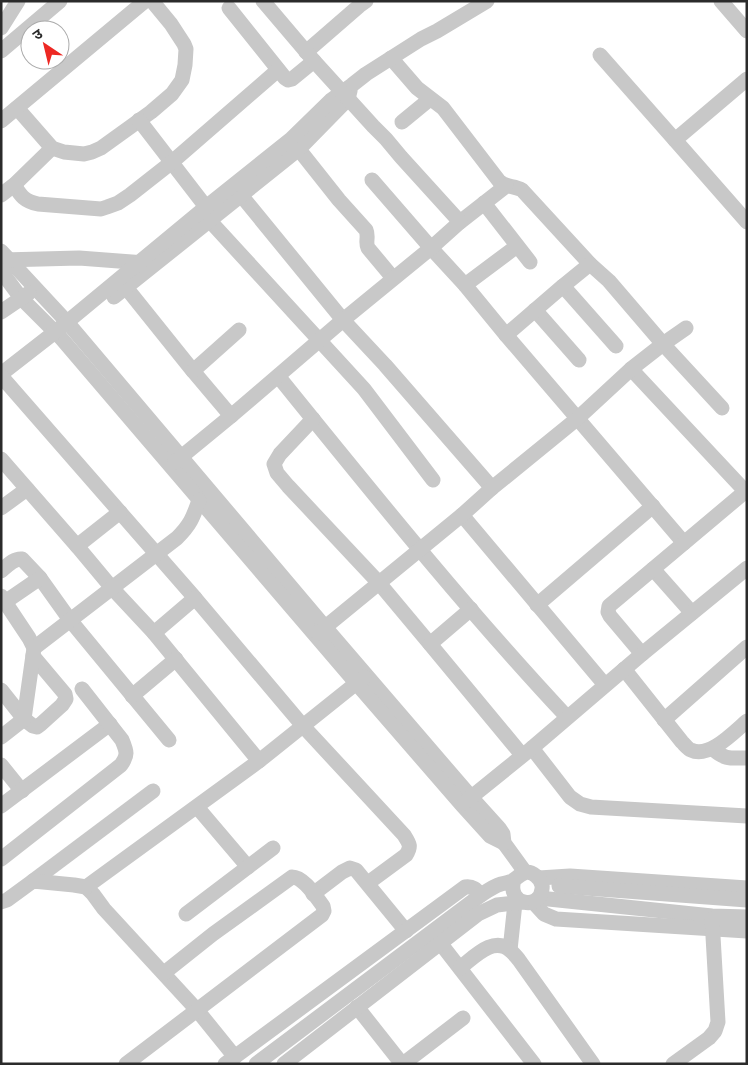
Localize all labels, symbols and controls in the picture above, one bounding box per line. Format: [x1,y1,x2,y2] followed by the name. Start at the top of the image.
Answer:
[20,20,70,70] north arrow
[30,25,46,43] text: उ

